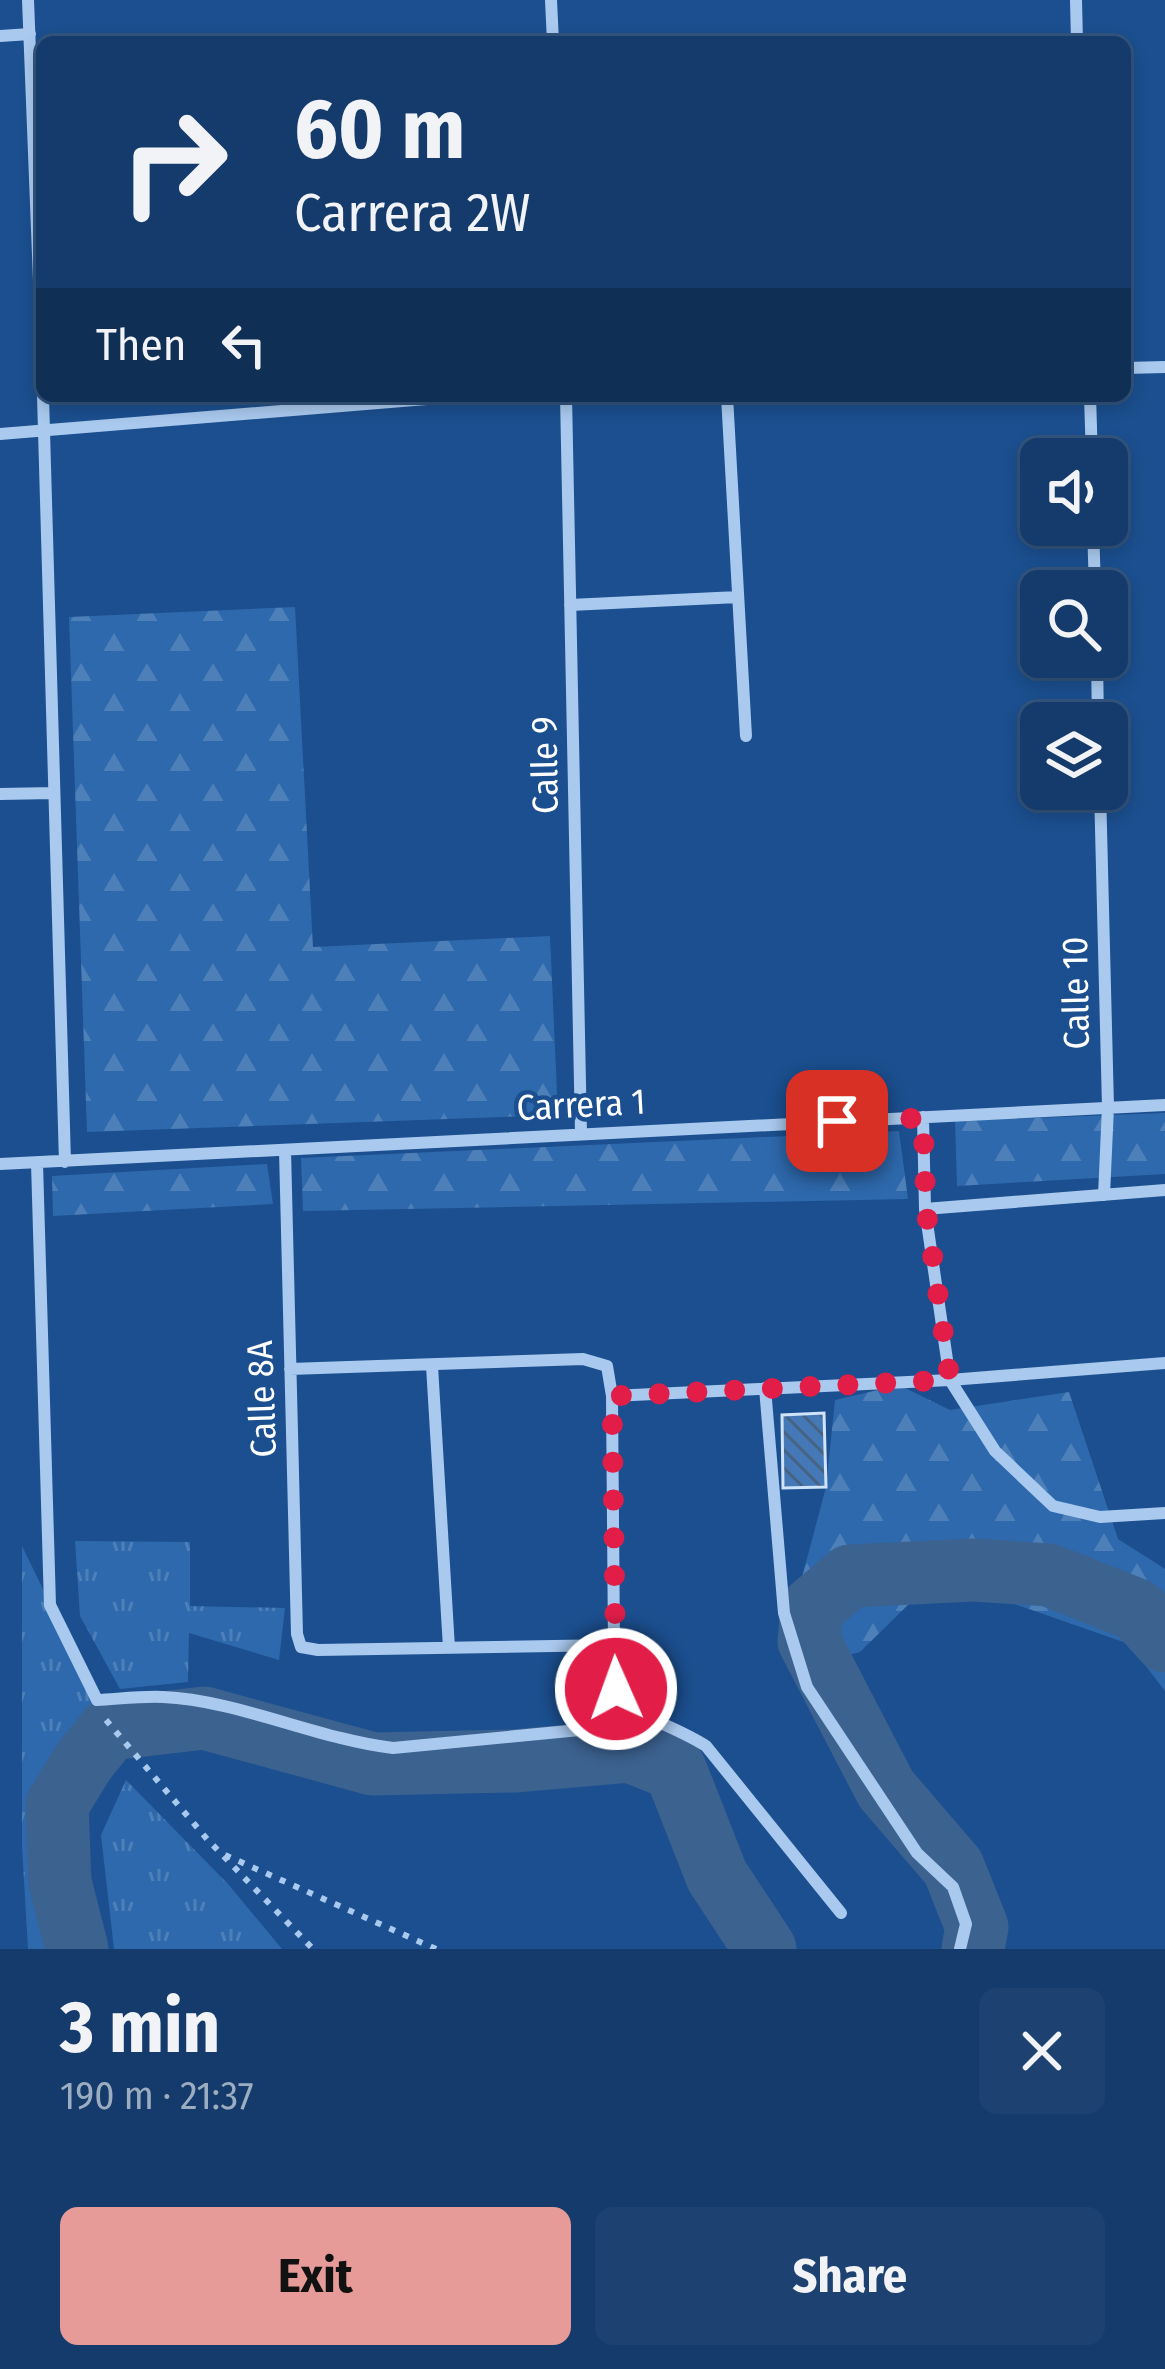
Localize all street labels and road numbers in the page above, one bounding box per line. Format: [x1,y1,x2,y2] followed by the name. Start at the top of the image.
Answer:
[522,716,568,814] street label: Calle 9
[1053,936,1099,1050] street label: Calle 10
[515,1080,647,1130] street label: Carrera 1
[238,1340,286,1458] street label: Calle 8A

